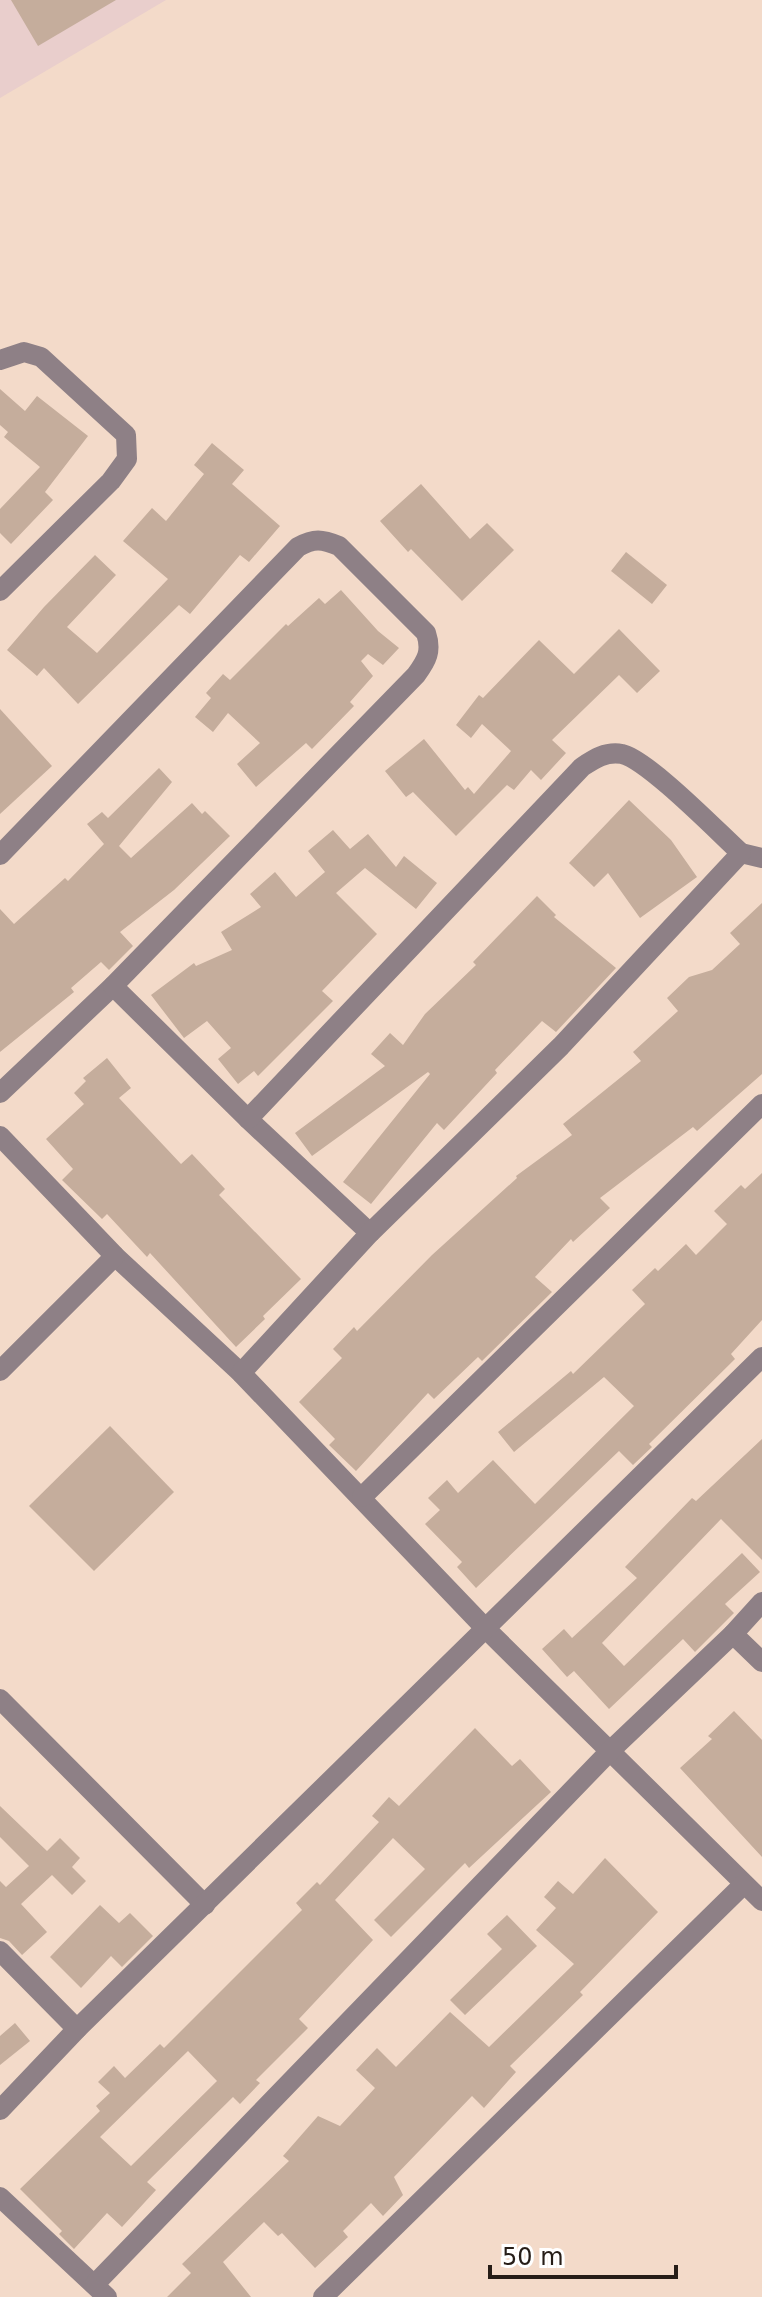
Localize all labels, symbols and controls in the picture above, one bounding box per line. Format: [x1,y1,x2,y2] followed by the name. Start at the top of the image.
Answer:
[490,2229,676,2279] scale bar
[502,2243,564,2271] text: 50 m

